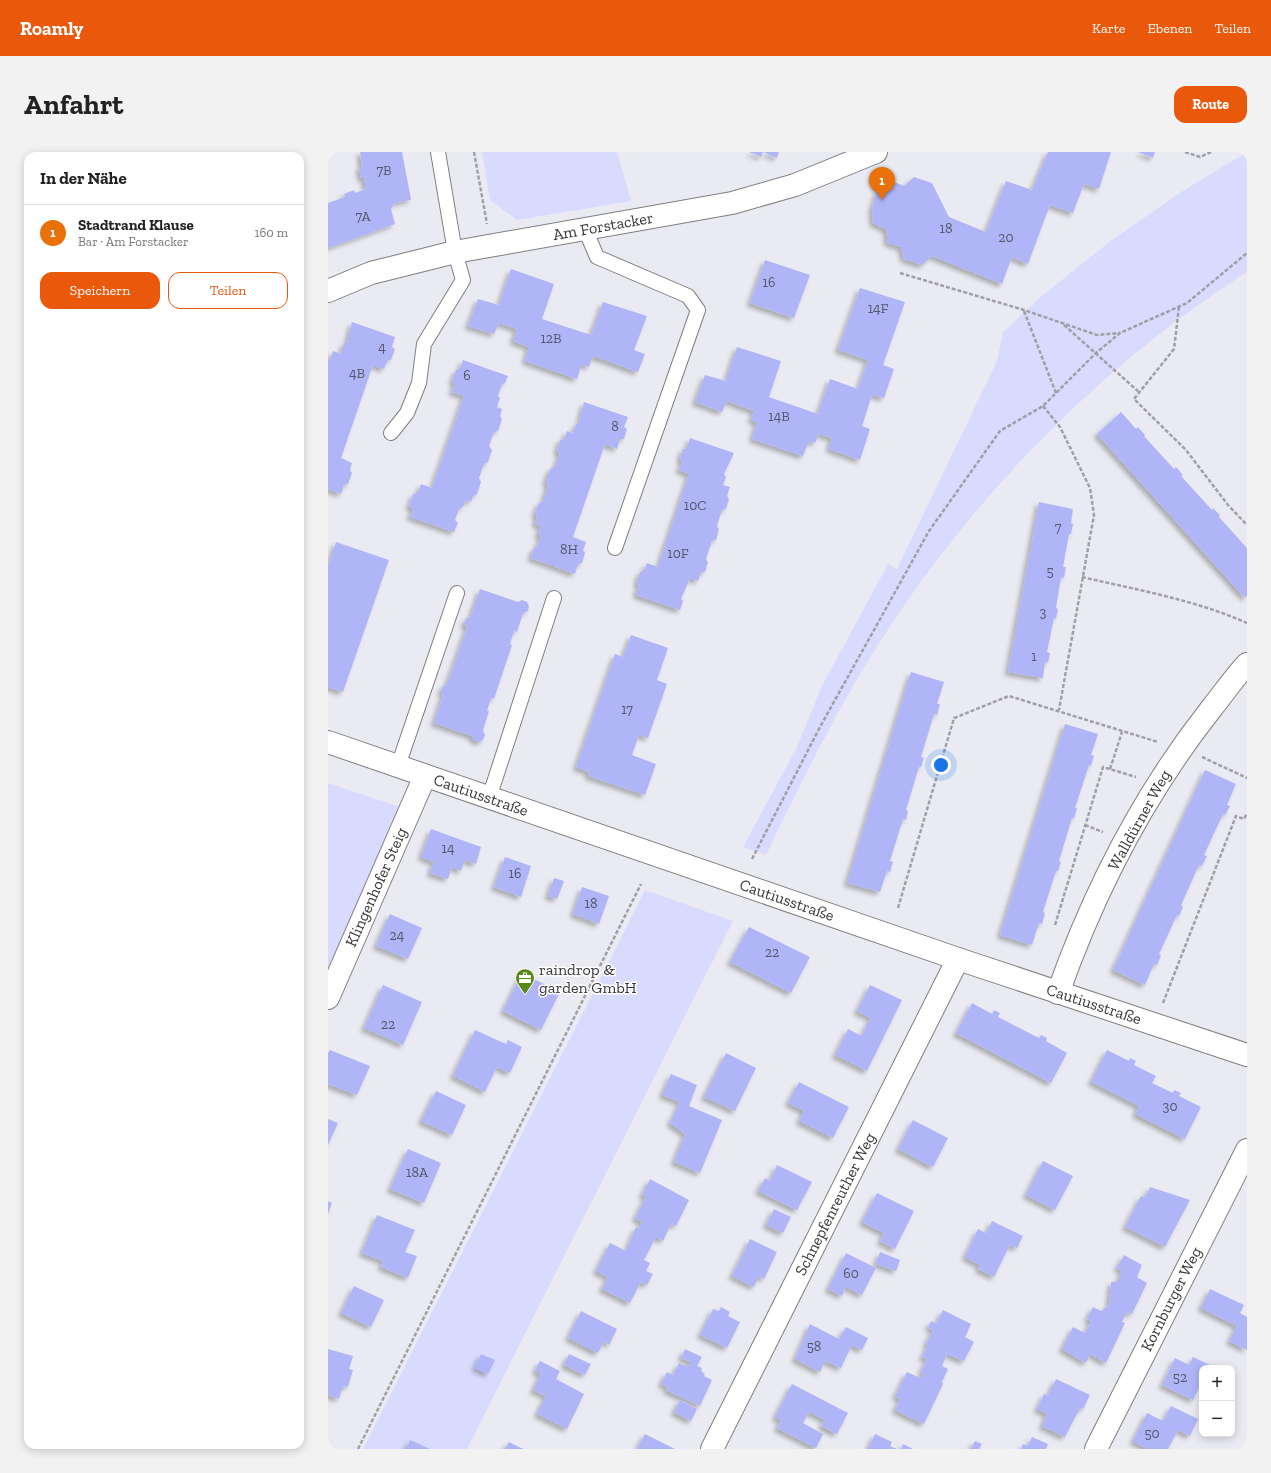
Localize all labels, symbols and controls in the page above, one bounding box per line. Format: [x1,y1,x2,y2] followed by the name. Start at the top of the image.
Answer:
[20,17,83,40] text: Roamly
[1092,20,1125,37] text: Karte
[1147,20,1192,37] text: Ebenen
[1214,20,1251,37] text: Teilen
[1174,86,1247,123] button: Route
[24,88,123,121] text: Anfahrt
[376,162,392,179] house number: 7B
[869,167,895,200] pin: 1
[40,168,127,188] text: In der Nähe
[355,208,372,225] house number: 7A
[551,208,655,244] street label: Am Forstacker
[78,216,194,234] text: Stadtrand Klause
[940,220,952,237] house number: 18
[50,225,56,240] text: 1
[254,225,288,240] text: 160 m
[998,229,1014,246] house number: 20
[78,234,188,249] text: Bar · Am Forstacker
[40,272,160,309] button: Speichern
[168,272,288,309] button: Teilen
[763,274,775,291] house number: 16
[868,300,889,317] house number: 14F
[540,330,562,347] house number: 12B
[378,339,386,356] house number: 4
[349,365,365,382] house number: 4B
[463,367,471,384] house number: 6
[768,408,790,425] house number: 14B
[611,418,619,435] house number: 8
[684,497,706,514] house number: 10C
[1055,519,1062,536] house number: 7
[560,541,578,558] house number: 8H
[667,545,689,562] house number: 10F
[1046,563,1054,580] house number: 5
[1040,604,1047,621] house number: 3
[1031,648,1037,665] house number: 1
[621,701,633,718] house number: 17
[931,755,951,775] your location
[1104,766,1175,873] street label: Walldürner Weg
[431,770,531,820] street label: Cautiusstraße
[341,824,411,950] street label: Klingenhofer Steig
[442,840,455,857] house number: 14
[509,865,521,882] house number: 16
[737,875,837,925] street label: Cautiusstraße
[585,895,597,912] house number: 18
[390,927,405,944] house number: 24
[765,944,779,961] house number: 22
[539,960,636,997] place label: raindrop & garden GmbH
[514,967,536,995] office icon: raindrop & garden GmbH
[1044,980,1144,1028] street label: Cautiusstraße
[381,1016,395,1033] house number: 22
[1163,1098,1177,1115] house number: 30
[791,1129,879,1279] street label: Schnepfenreuther Weg
[406,1164,429,1181] house number: 18A
[1137,1243,1206,1354] street label: Kornburger Weg
[843,1265,859,1282] house number: 60
[807,1338,821,1355] house number: 58
[1199,1365,1235,1437] map controls
[1199,1365,1235,1401] button: +
[1173,1369,1187,1386] house number: 52
[1199,1401,1235,1437] button: −
[1144,1425,1160,1442] house number: 50

